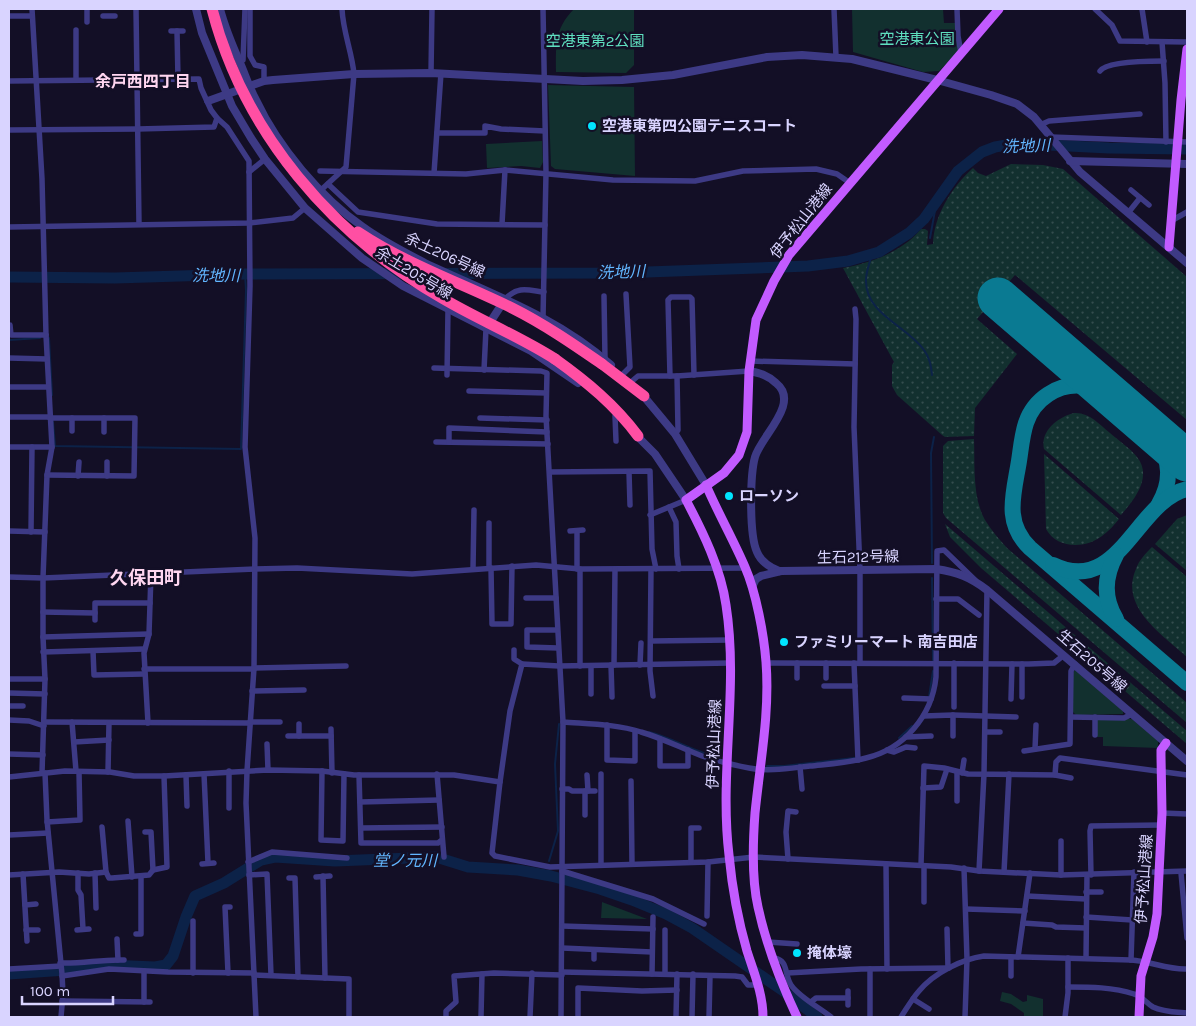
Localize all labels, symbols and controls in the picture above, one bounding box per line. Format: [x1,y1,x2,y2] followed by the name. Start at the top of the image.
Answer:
[879,30,955,48] park label: 空港東公園
[546,32,644,50] park label: 空港東第2公園
[95,72,191,91] district label: 余戸西四丁目
[602,117,797,135] place label: 空港東第四公園テニスコート
[586,120,598,132] marker: 空港東第四公園テニスコート
[1002,136,1052,156] water label: 洗地川
[766,180,836,262] street label: 伊予松山港線
[402,229,488,281] street label: 余土206号線
[372,243,456,303] street label: 余土205号線
[597,262,647,282] water label: 洗地川
[192,266,242,285] water label: 洗地川
[739,487,799,505] place label: ローソン
[723,490,735,502] marker: ローソン
[817,547,899,567] street label: 生石212号線
[110,567,182,589] district label: 久保田町
[1054,626,1130,696] street label: 生石205号線
[794,633,978,651] place label: ファミリーマート 南吉田店
[778,636,790,648] marker: ファミリーマート 南吉田店
[703,699,725,789] street label: 伊予松山港線
[1132,833,1156,925] street label: 伊予松山港線
[373,851,439,870] water label: 堂ノ元川
[807,944,852,962] place label: 掩体壕
[791,947,803,959] marker: 掩体壕
[22,974,114,1006] scale bar
[30,982,70,1000] text: 100 m

